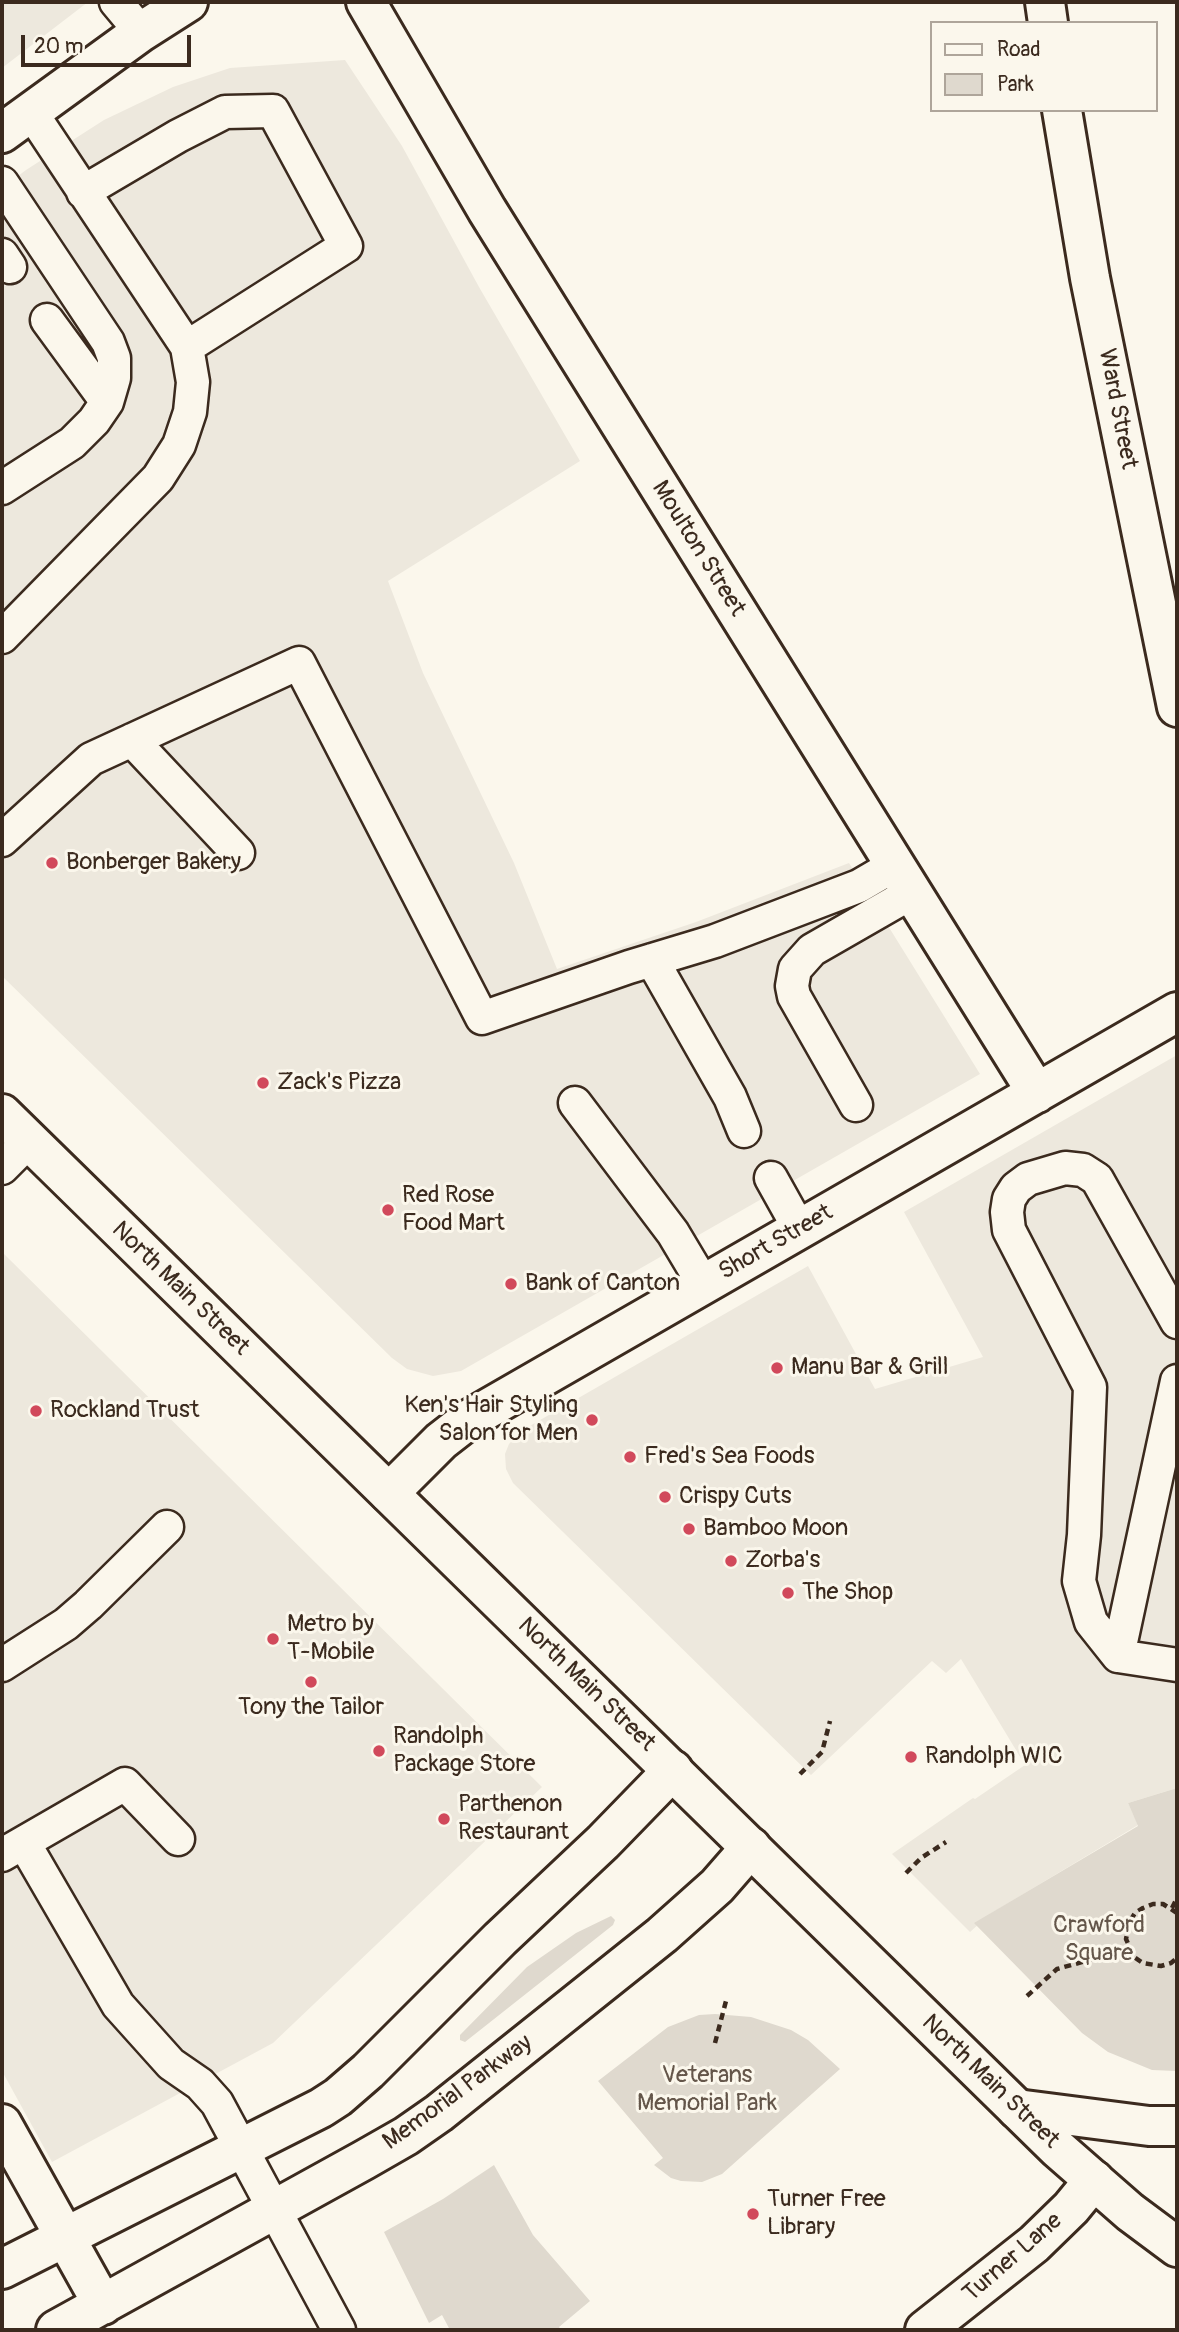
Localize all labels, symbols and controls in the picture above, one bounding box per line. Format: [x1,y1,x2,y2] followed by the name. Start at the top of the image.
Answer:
[24,21,194,65] scale bar
[930,21,1158,112] legend
[34,33,83,60] text: 20 m
[997,36,1041,63] text: Road
[997,71,1034,98] text: Park
[1091,346,1143,472] street label: Ward Street
[645,476,751,622] street label: Moulton Street
[66,849,241,877] place label: Bonberger Bakery
[44,855,60,871] marker: Bonberger Bakery
[277,1069,401,1097] place label: Zack's Pizza
[255,1075,271,1091] marker: Zack's Pizza
[402,1182,505,1238] place label: Red Rose Food Mart
[714,1199,838,1287] street label: Short Street
[380,1202,396,1218] marker: Red Rose Food Mart
[105,1216,255,1362] street label: North Main Street
[525,1270,680,1298] place label: Bank of Canton
[503,1276,519,1292] marker: Bank of Canton
[791,1354,949,1382] place label: Manu Bar & Grill
[769,1360,785,1376] marker: Manu Bar & Grill
[404,1392,578,1448] place label: Ken's Hair Styling Salon for Men
[50,1397,199,1425] place label: Rockland Trust
[28,1403,44,1419] marker: Rockland Trust
[584,1412,600,1428] marker: Ken's Hair Styling Salon for Men
[644,1443,815,1471] place label: Fred's Sea Foods
[622,1449,638,1465] marker: Fred's Sea Foods
[679,1483,791,1511] place label: Crispy Cuts
[657,1489,673,1505] marker: Crispy Cuts
[703,1515,848,1543] place label: Bamboo Moon
[681,1521,697,1537] marker: Bamboo Moon
[745,1547,820,1575] place label: Zorba's
[723,1553,739,1569] marker: Zorba's
[802,1579,893,1607] place label: The Shop
[780,1585,796,1601] marker: The Shop
[287,1611,374,1667] place label: Metro by T-Mobile
[511,1612,661,1758] street label: North Main Street
[265,1631,281,1647] marker: Metro by T-Mobile
[303,1674,319,1690] marker: Tony the Tailor
[238,1694,384,1722] place label: Tony the Tailor
[393,1723,535,1779] place label: Randolph Package Store
[371,1743,387,1759] marker: Randolph Package Store
[925,1743,1063,1771] place label: Randolph WIC
[903,1749,919,1765] marker: Randolph WIC
[458,1791,569,1847] place label: Parthenon Restaurant
[436,1811,452,1827] marker: Parthenon Restaurant
[1053,1912,1145,1968] park label: Crawford Square
[915,2009,1065,2155] street label: North Main Street
[378,2029,538,2157] street label: Memorial Parkway
[637,2062,777,2118] park label: Veterans Memorial Park
[767,2186,886,2242] place label: Turner Free Library
[745,2206,761,2222] marker: Turner Free Library
[958,2207,1068,2309] street label: Turner Lane

